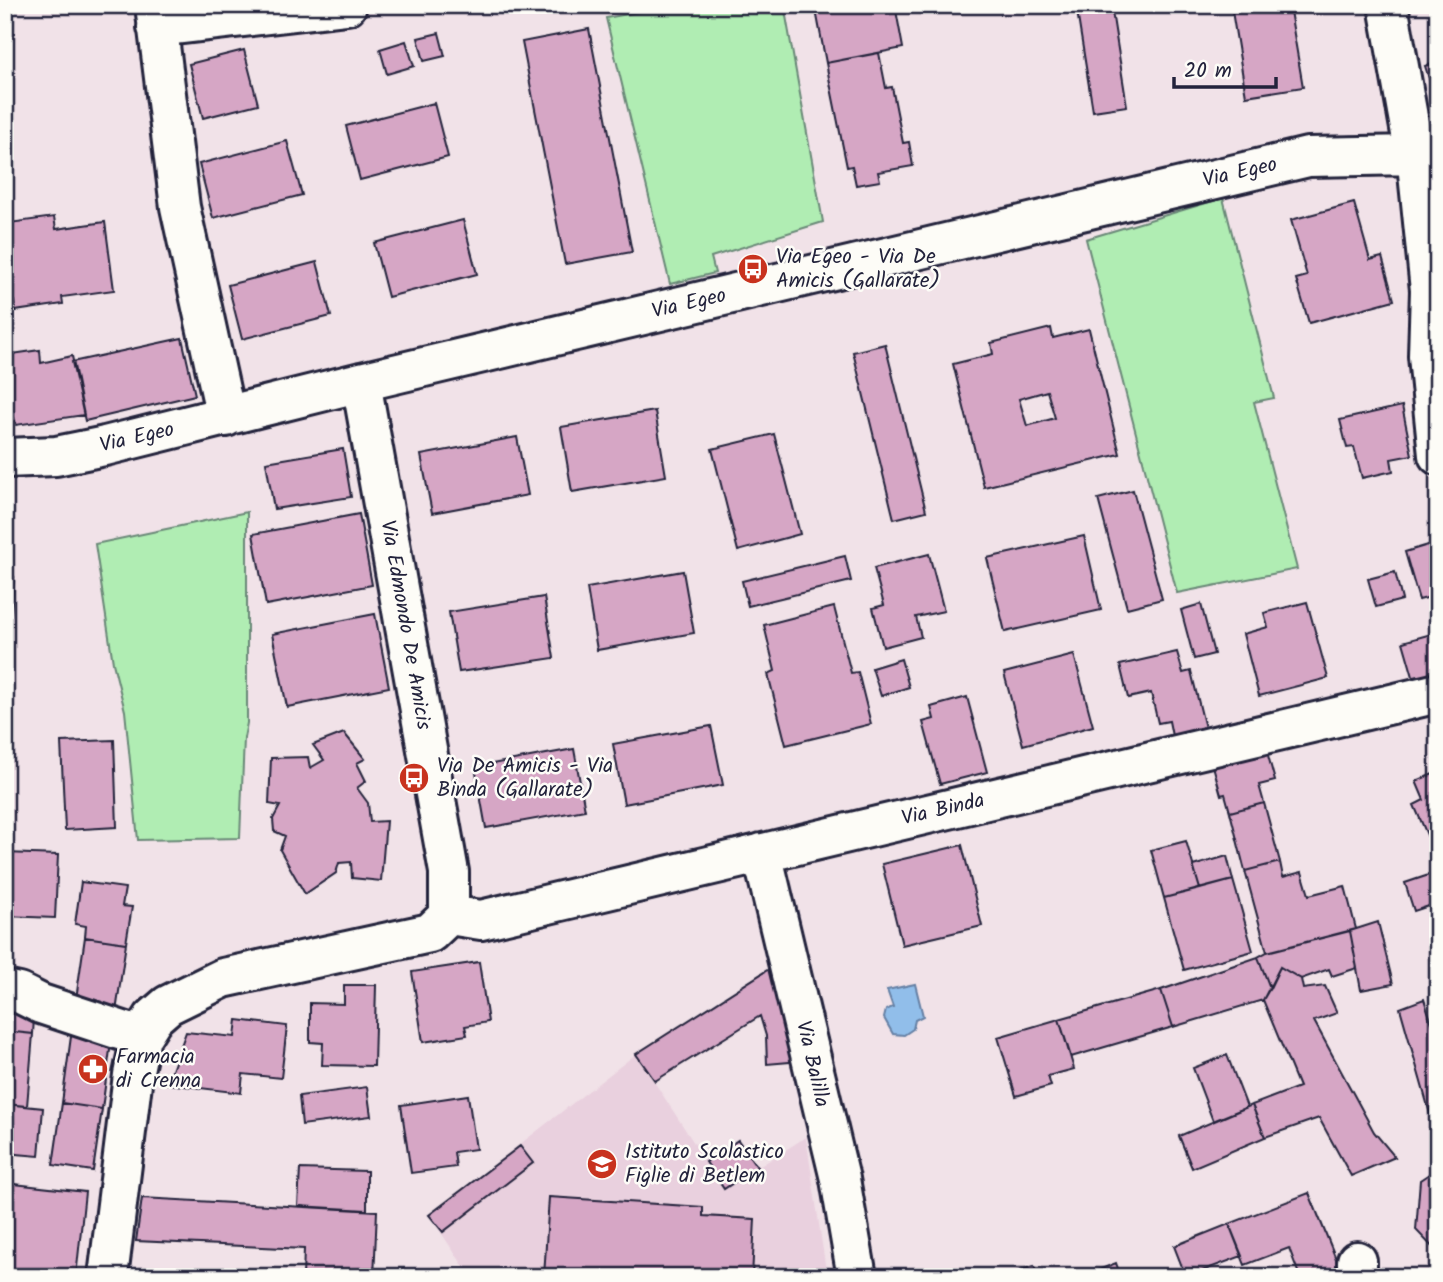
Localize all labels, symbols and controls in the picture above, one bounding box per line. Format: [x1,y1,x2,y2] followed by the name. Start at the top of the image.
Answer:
[1174,46,1275,90] scale bar
[1184,55,1232,88] text: 20 m
[1199,148,1281,198] street label: Via Egeo
[776,241,940,298] place label: Via Egeo - Via De Amicis (Gallarate)
[736,252,770,286] bus stop icon: Via Egeo - Via De Amicis (Gallarate)
[648,279,730,329] street label: Via Egeo
[96,413,178,463] street label: Via Egeo
[370,518,440,732] street label: Via Edmondo De Amicis
[437,750,613,807] place label: Via De Amicis - Via Binda (Gallarate)
[397,761,431,795] bus stop icon: Via De Amicis - Via Binda (Gallarate)
[898,784,988,836] street label: Via Binda
[786,1017,838,1111] street label: Via Balilla
[116,1041,201,1098] place label: Farmacia di Crenna
[76,1052,110,1086] pharmacy icon: Farmacia di Crenna
[625,1136,784,1193] place label: Istituto Scolastico Figlie di Betlem
[585,1147,619,1181] school or university icon: Istituto Scolastico Figlie di Betlem

